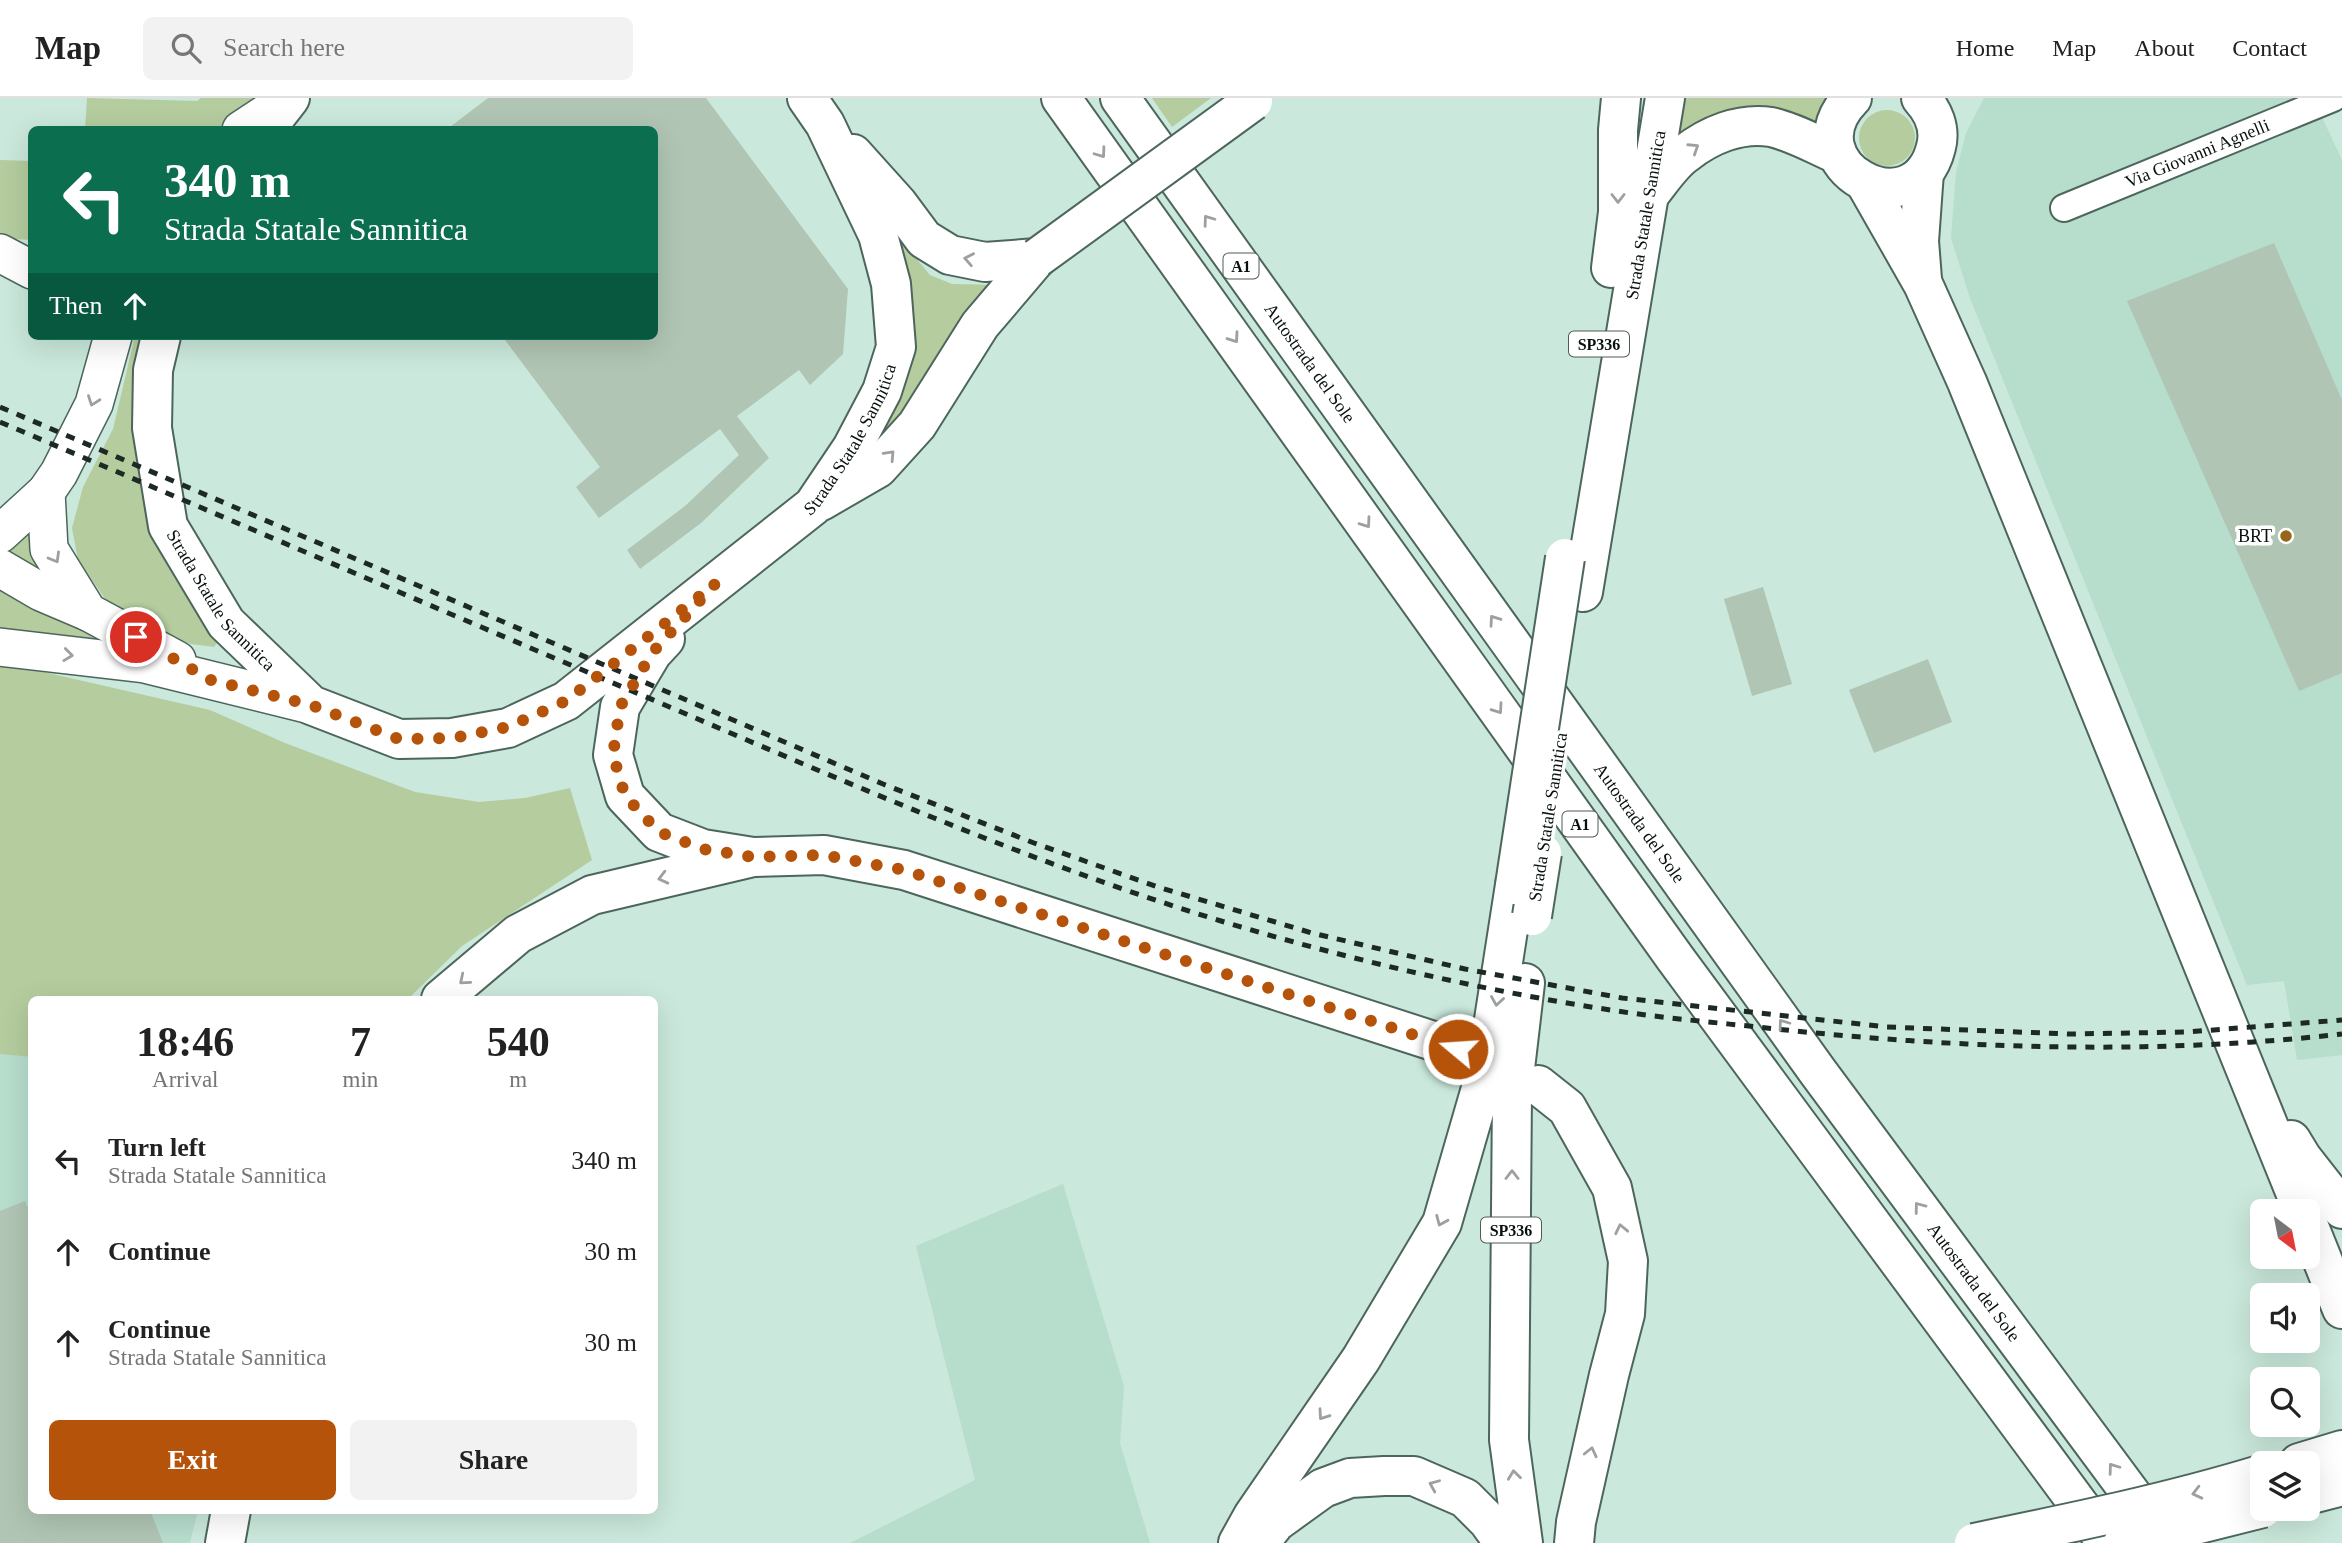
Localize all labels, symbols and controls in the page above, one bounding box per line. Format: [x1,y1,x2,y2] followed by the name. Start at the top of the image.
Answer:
[143,17,633,80] search box
[167,29,205,67] icon: search
[35,30,101,66] text: Map
[223,33,345,62] text: Search here
[1956,35,2014,61] text: Home
[2052,35,2096,61] text: Map
[2134,35,2194,61] text: About
[2232,35,2307,61] text: Contact
[2122,115,2272,192] street label: Via Giovanni Agnelli
[1622,129,1669,301] street label: Strada Statale Sannitica
[1687,143,1700,156] one-way arrow
[1093,145,1105,158] one-way arrow
[164,153,291,208] text: 340 m
[49,154,140,245] icon: left
[1610,193,1626,204] one-way arrow
[164,211,468,247] text: Strada Statale Sannitica
[1204,215,1216,228] one-way arrow
[963,252,975,267] one-way arrow
[1224,254,1258,278] road number: A1
[116,287,154,325] icon: ahead
[49,291,102,320] text: Then
[1260,299,1359,427] street label: Autostrada del Sole
[1226,330,1238,343] one-way arrow
[1569,332,1629,356] road number: SP336
[800,361,900,519] street label: Strada Statale Sannitica
[87,395,101,407] one-way arrow
[881,450,894,463] one-way arrow
[1357,515,1370,528] one-way arrow
[163,526,279,675] street label: Strada Statale Sannitica
[2238,526,2272,546] place label: BRT
[2278,528,2294,544] marker: BRT
[46,551,59,564] one-way arrow
[106,607,166,667] pin
[1490,615,1502,628] one-way arrow
[117,618,155,656] icon: arrive
[62,647,74,662] one-way arrow
[1489,701,1502,714] one-way arrow
[1525,731,1571,903] street label: Strada Statale Sannitica
[1590,759,1689,887] street label: Autostrada del Sole
[1562,811,1598,836] road number: A1
[657,870,669,884] one-way arrow
[459,972,472,984] one-way arrow
[1490,995,1505,1007] one-way arrow
[1421,1012,1495,1086] position arrow
[136,1019,234,1065] text: 18:46
[350,1019,371,1065] text: 7
[487,1019,550,1065] text: 540
[1779,1019,1791,1032] one-way arrow
[152,1067,219,1092] text: Arrival
[343,1067,378,1092] text: min
[509,1067,527,1092] text: m
[108,1133,206,1162] text: Turn left
[49,1142,87,1180] icon: left
[571,1146,637,1175] text: 340 m
[108,1163,326,1188] text: Strada Statale Sannitica
[1504,1169,1519,1180] one-way arrow
[2250,1199,2320,1269] north arrow
[2250,1199,2320,1521] map controls
[1915,1202,1927,1215] one-way arrow
[1435,1214,1449,1226] one-way arrow
[1481,1218,1541,1242] road number: SP336
[1924,1219,2024,1345] street label: Autostrada del Sole
[1614,1223,1629,1235] one-way arrow
[49,1233,87,1271] icon: ahead
[108,1237,211,1266] text: Continue
[584,1237,637,1266] text: 30 m
[2250,1283,2320,1353] button: sound
[108,1315,211,1344] text: Continue
[49,1324,87,1362] icon: ahead
[584,1328,637,1357] text: 30 m
[108,1345,326,1370] text: Strada Statale Sannitica
[2250,1367,2320,1437] button: search
[1319,1407,1331,1420] one-way arrow
[49,1420,336,1500] button: Exit
[350,1420,637,1500] button: Share
[1583,1446,1598,1458] one-way arrow
[2250,1451,2320,1521] button: layers
[2109,1463,2121,1476] one-way arrow
[1507,1469,1522,1481] one-way arrow
[1429,1479,1442,1493] one-way arrow
[2191,1485,2203,1499] one-way arrow

